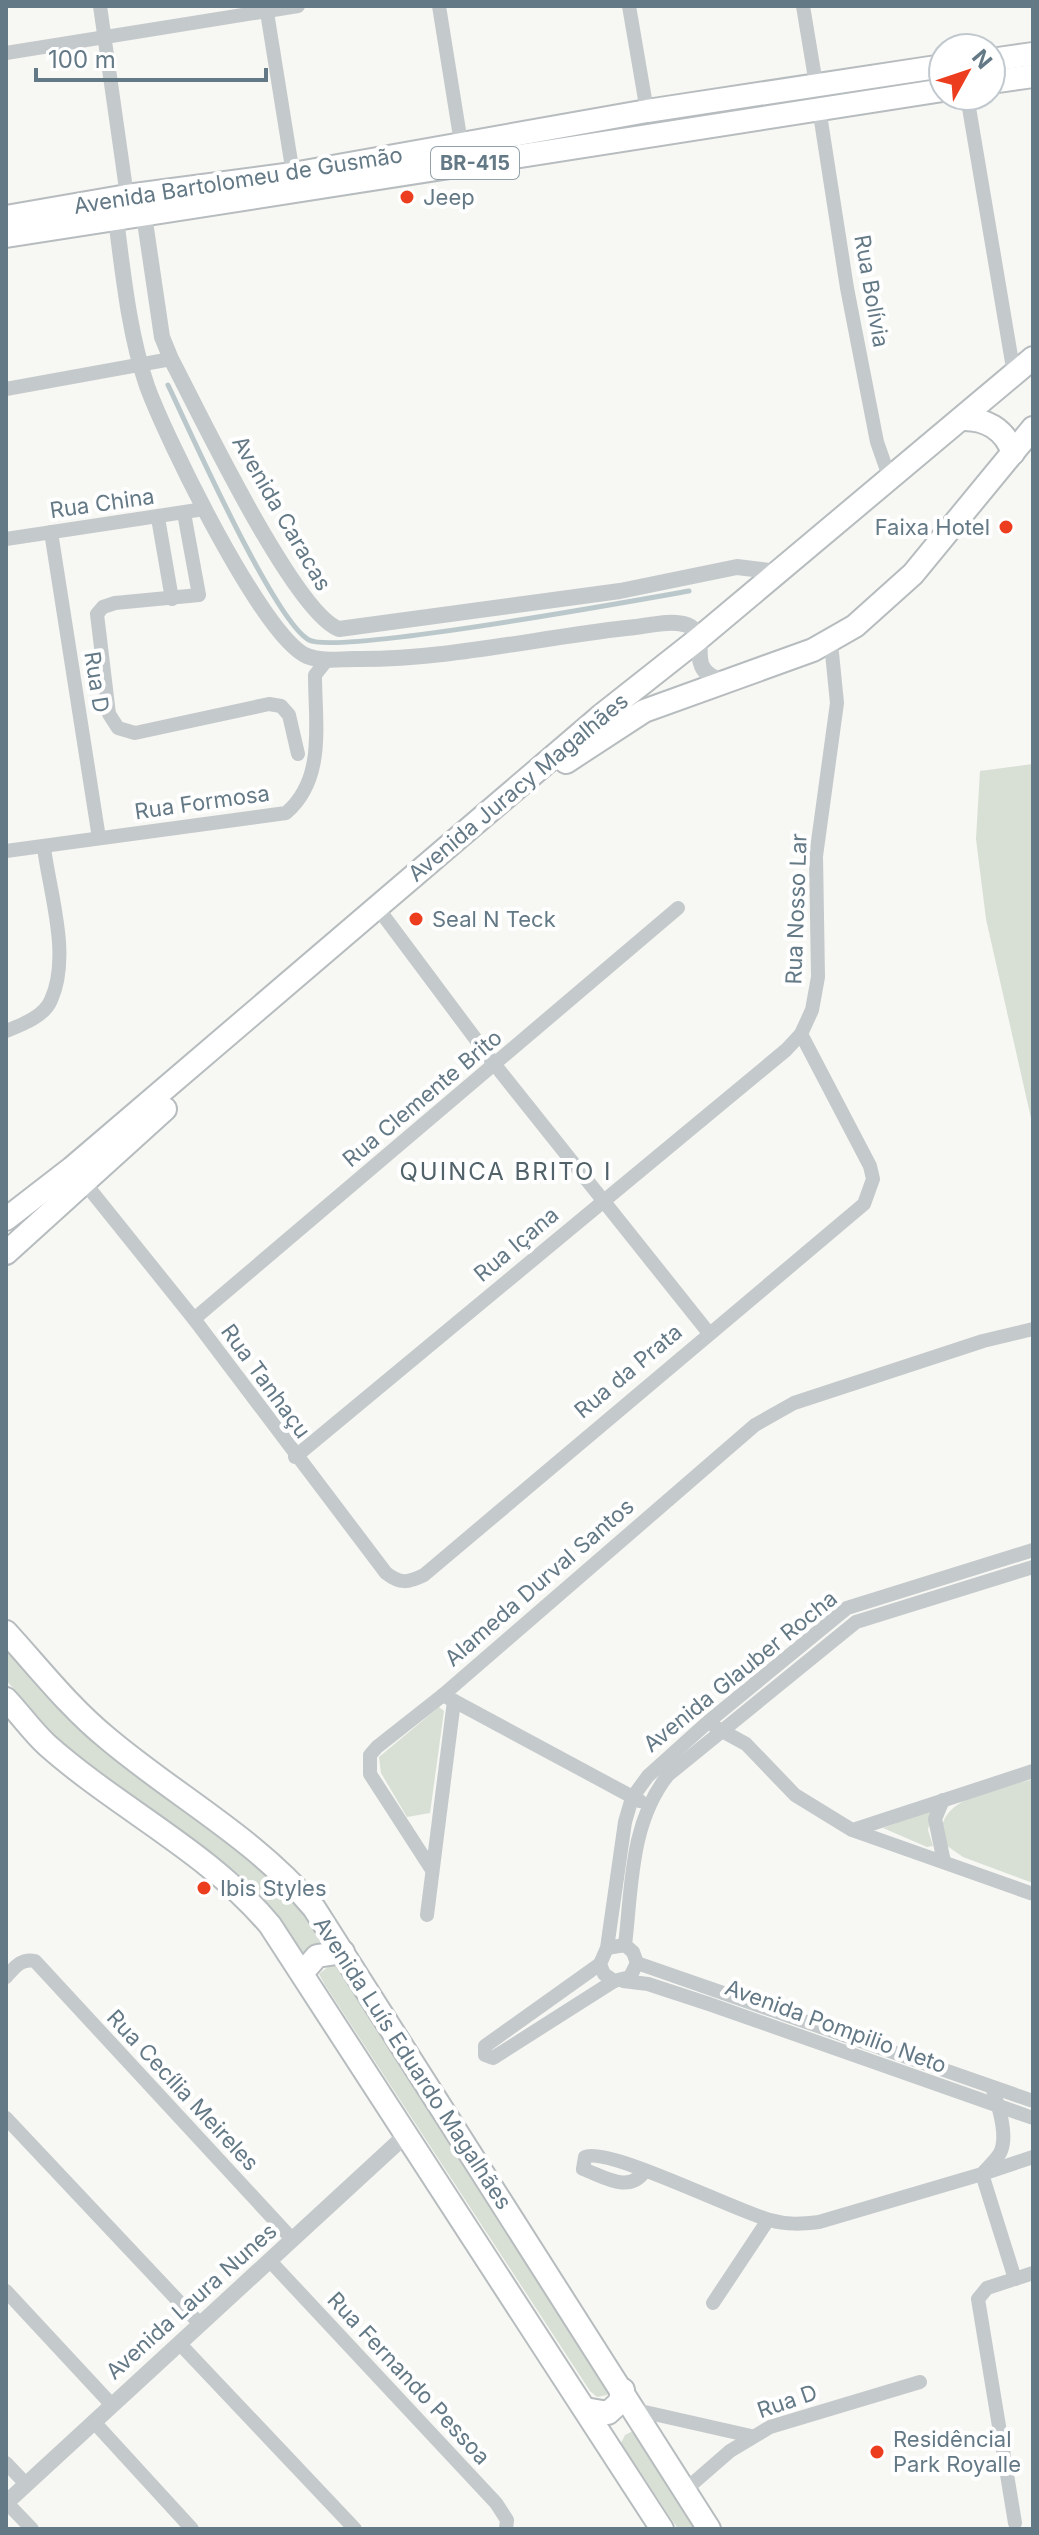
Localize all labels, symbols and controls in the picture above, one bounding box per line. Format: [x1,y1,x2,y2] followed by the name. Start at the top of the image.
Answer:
[36,32,266,82] scale bar
[927,32,1007,112] north arrow
[967,44,998,74] text: N
[48,45,116,74] text: 100 m
[72,141,404,219] street label: Avenida Bartolomeu de Gusmão
[431,147,519,179] road number: BR-415
[423,184,475,210] place label: Jeep
[398,188,416,206] marker: Jeep
[849,233,895,349] street label: Rua Bolívia
[227,431,337,595] street label: Avenida Caracas
[48,483,156,523] street label: Rua China
[875,514,990,540] place label: Faixa Hotel
[997,518,1015,536] marker: Faixa Hotel
[79,650,115,714] street label: Rua D
[403,687,633,887] street label: Avenida Juracy Magalhães
[133,780,271,824] street label: Rua Formosa
[780,833,812,985] street label: Rua Nosso Lar
[432,906,556,932] place label: Seal N Teck
[407,910,425,928] marker: Seal N Teck
[337,1024,507,1172] street label: Rua Clemente Brito
[399,1157,613,1186] district label: QUINCA BRITO I
[469,1201,563,1287] street label: Rua Içana
[216,1319,316,1443] street label: Rua Tanhaçu
[569,1319,687,1423] street label: Rua da Prata
[439,1493,639,1671] street label: Alameda Durval Santos
[638,1585,842,1757] street label: Avenida Glauber Rocha
[220,1875,327,1901] place label: Ibis Styles
[195,1879,213,1897] marker: Ibis Styles
[309,1912,517,2214] street label: Avenida Luís Eduardo Magalhães
[722,1974,950,2078] street label: Avenida Pompilio Neto
[102,2004,264,2176] street label: Rua Cecília Meireles
[100,2218,282,2384] street label: Avenida Laura Nunes
[322,2286,496,2470] street label: Rua Fernando Pessoa
[754,2379,820,2423] street label: Rua D
[893,2426,1021,2477] place label: Residêncial Park Royalle
[868,2443,886,2461] marker: Residêncial Park Royalle

